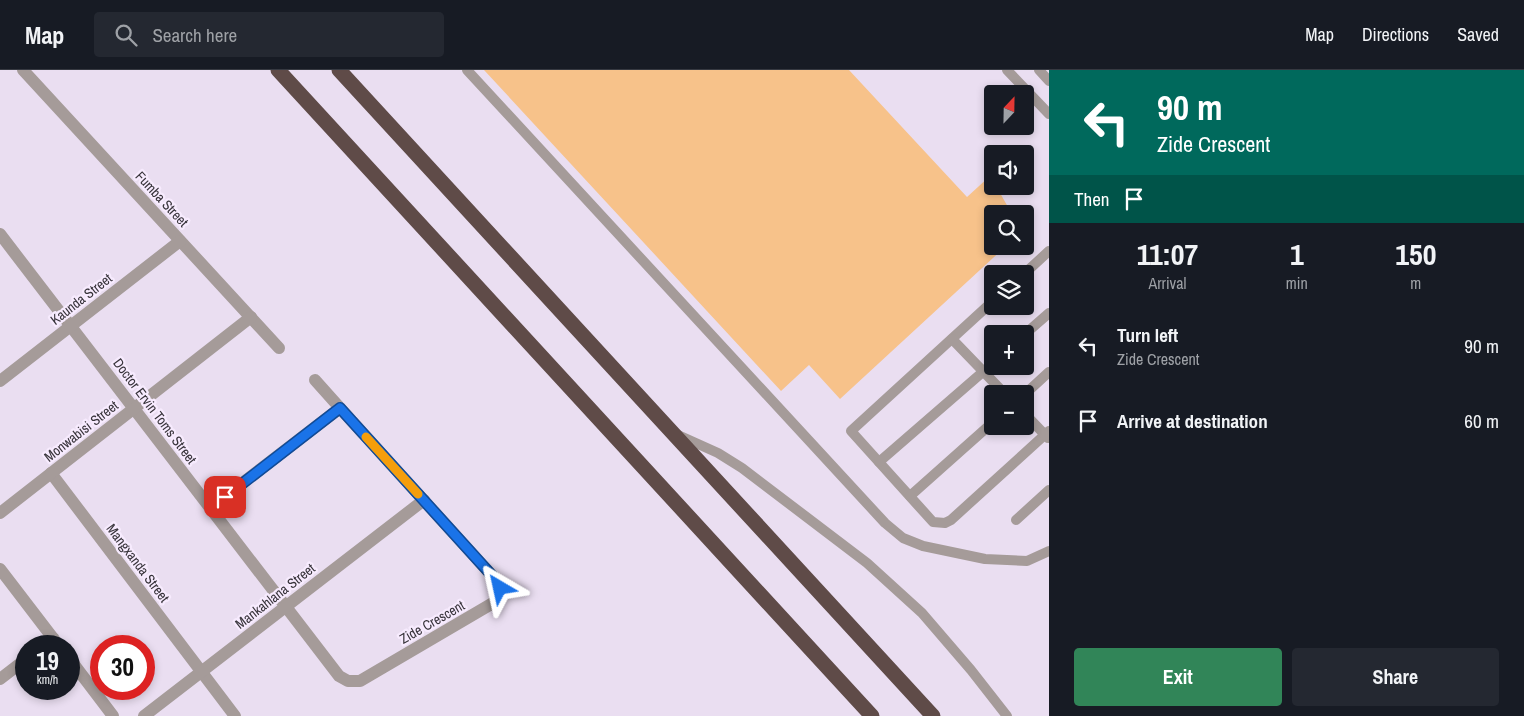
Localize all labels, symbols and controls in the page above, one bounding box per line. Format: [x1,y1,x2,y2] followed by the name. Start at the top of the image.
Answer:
[94,12,444,57] search box
[25,19,64,51] text: Map
[112,21,140,49] icon: search
[152,22,237,48] text: Search here
[1305,22,1334,47] text: Map
[1362,22,1429,47] text: Directions
[1457,22,1499,47] text: Saved
[1157,84,1222,131] text: 90 m
[984,85,1034,135] north arrow
[984,85,1034,435] map controls
[1074,90,1139,155] icon: left
[1157,129,1270,159] text: Zide Crescent
[984,145,1034,195] button: sound
[132,167,192,231] street label: Fumba Street
[1120,185,1148,213] icon: arrive
[1074,186,1110,212] text: Then
[984,205,1034,255] button: search
[1137,234,1198,274] text: 11:07
[1290,234,1304,274] text: 1
[1395,234,1436,274] text: 150
[984,265,1034,315] button: layers
[47,269,115,329] street label: Kaunda Street
[1148,272,1186,294] text: Arrival
[1286,272,1308,294] text: min
[1410,272,1421,294] text: m
[1117,322,1178,348] text: Turn left
[984,325,1034,375] button: +
[1074,332,1102,360] icon: left
[1464,333,1499,359] text: 90 m
[1117,348,1199,370] text: Zide Crescent
[109,354,201,468] street label: Doctor Ervin Toms Street
[984,385,1034,435] button: −
[40,396,122,466] street label: Monwabisi Street
[1074,407,1102,435] icon: arrive
[1117,408,1268,434] text: Arrive at destination
[1464,408,1499,434] text: 60 m
[204,476,246,518] pin
[211,483,239,511] icon: arrive
[103,520,173,606] street label: Mangxanda Street
[231,559,319,633] street label: Mankahlana Street
[473,561,525,613] position arrow
[396,596,468,648] street label: Zide Crescent
[90,635,155,700] speed limit sign: 30
[36,644,59,678] text: 19
[1074,648,1282,706] button: Exit
[1292,648,1499,706] button: Share
[37,672,58,688] text: km/h

